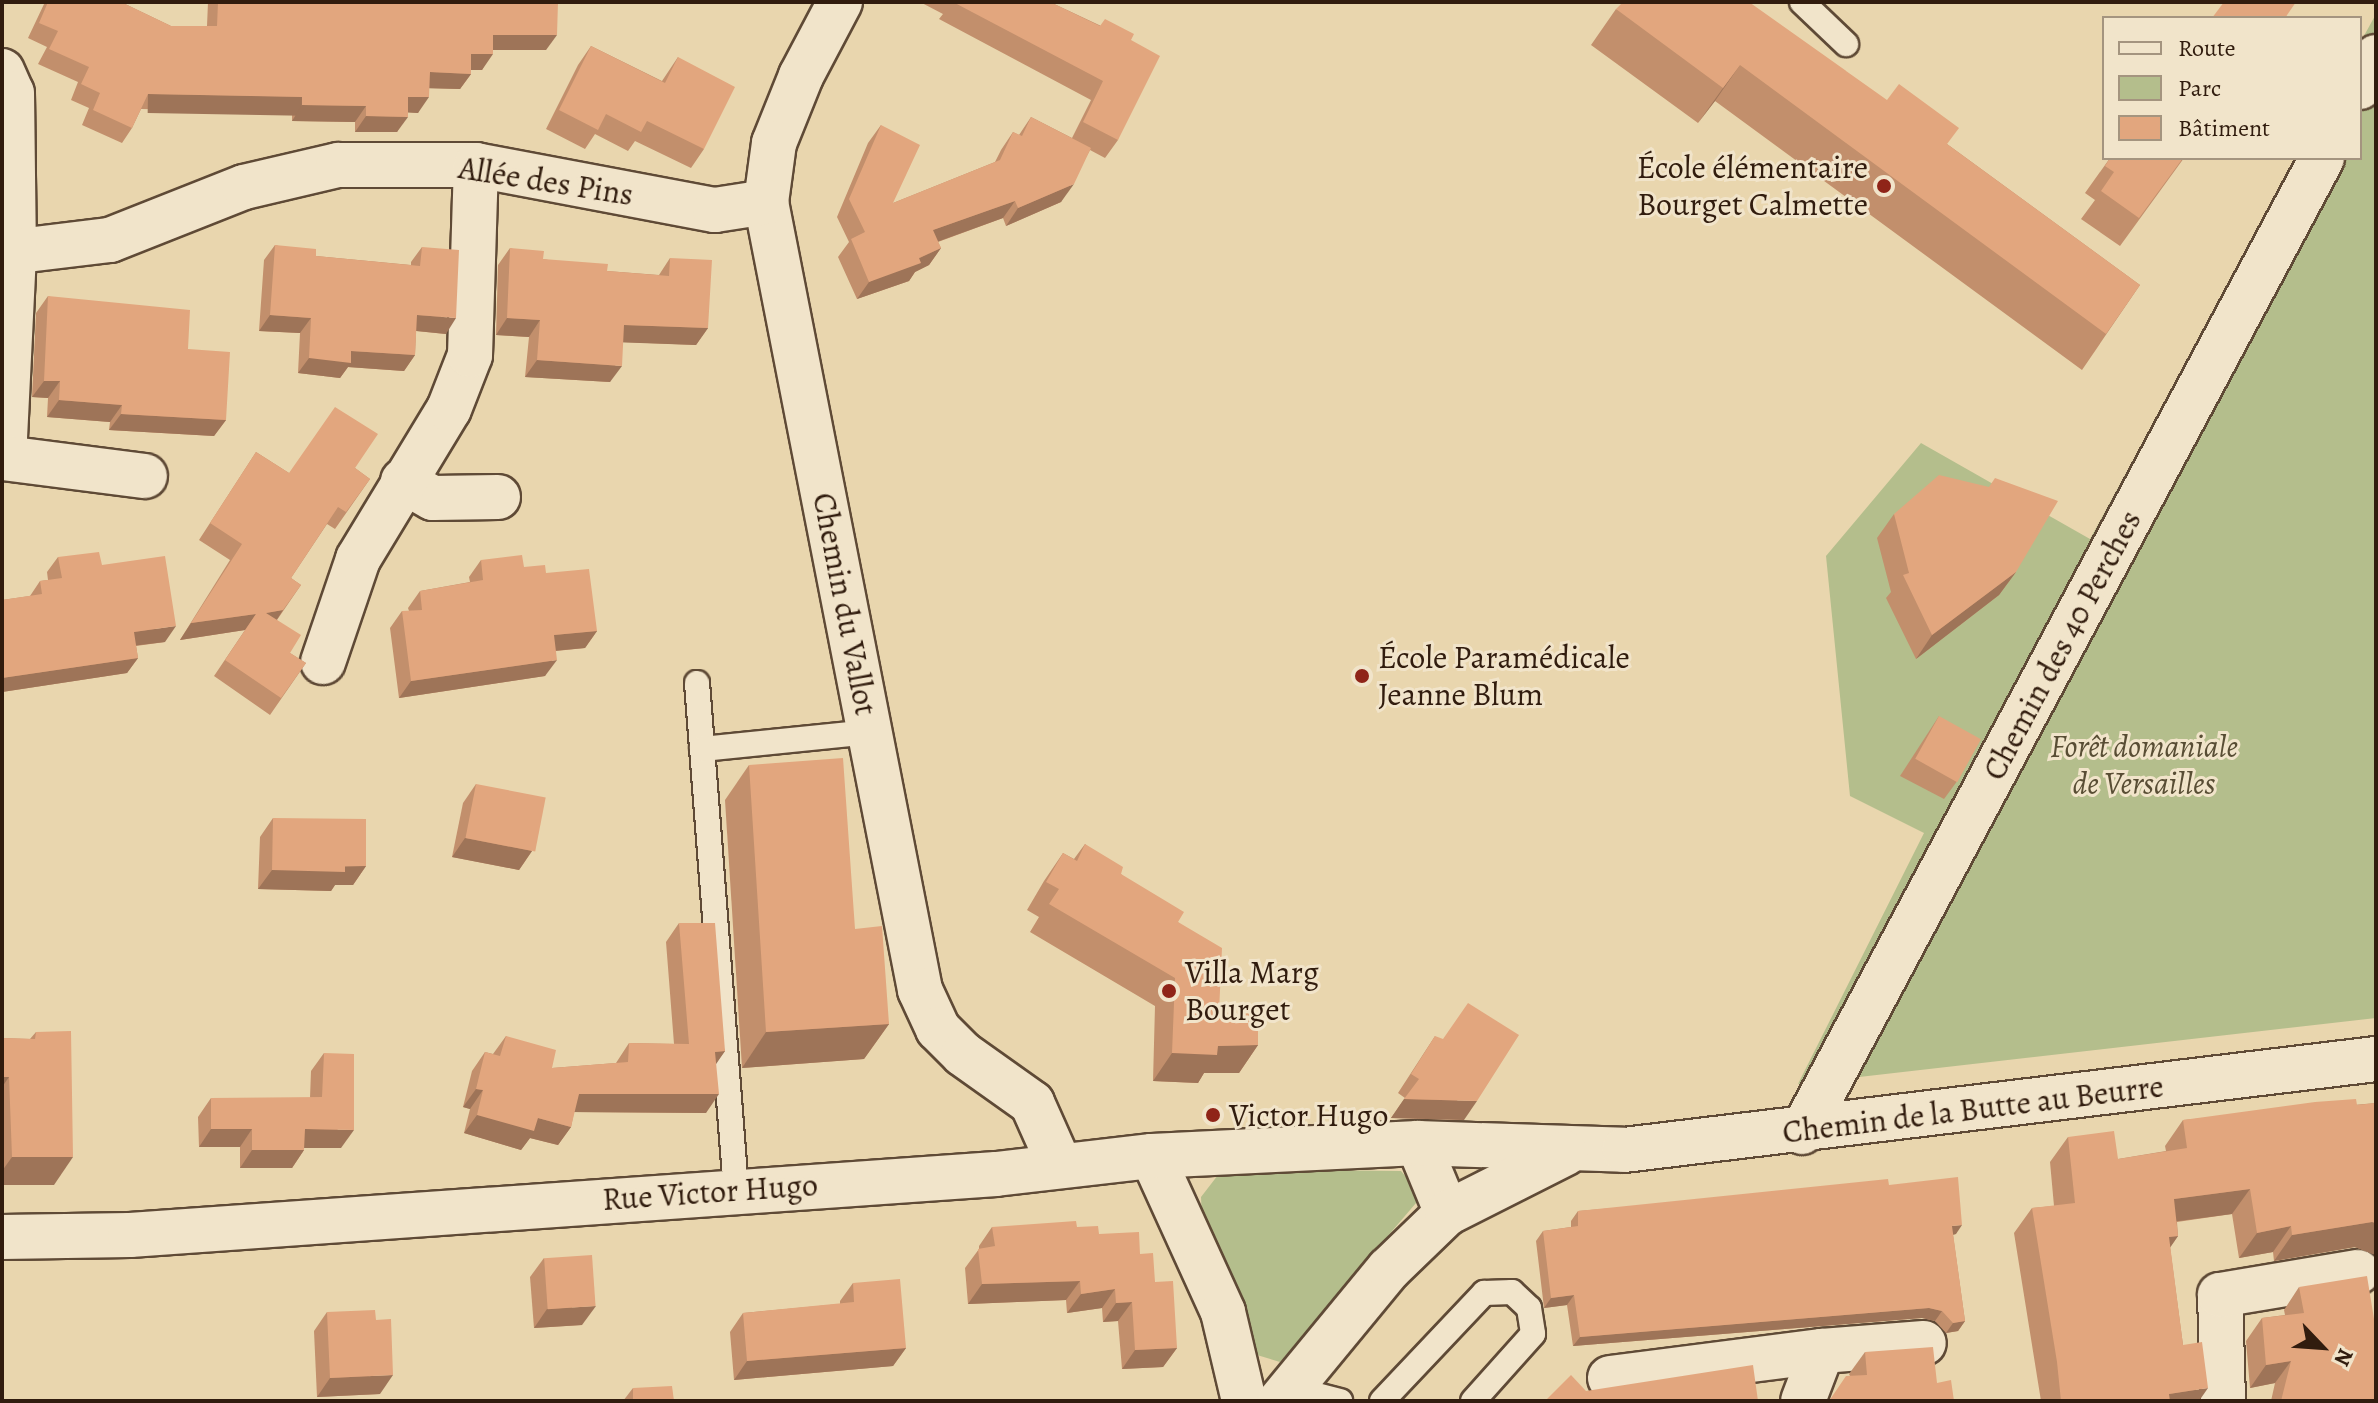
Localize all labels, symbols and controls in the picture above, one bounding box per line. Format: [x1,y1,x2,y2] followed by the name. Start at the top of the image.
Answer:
[2102,16,2362,160] legend
[2178,32,2236,64] text: Route
[2178,72,2221,104] text: Parc
[2178,112,2270,144] text: Bâtiment
[456,148,636,214] street label: Allée des Pins
[1637,149,1868,224] place label: École élémentaire Bourget Calmette
[1875,177,1893,195] marker: École élémentaire Bourget Calmette
[805,490,885,718] street label: Chemin du Vallot
[1975,504,2149,786] street label: Chemin des 40 Perches
[1378,639,1630,714] place label: École Paramédicale Jeanne Blum
[1353,667,1371,685] marker: École Paramédicale Jeanne Blum
[2050,728,2238,803] park label: Forêt domaniale de Versailles
[1185,954,1319,1029] place label: Villa Marg Bourget
[1160,982,1178,1000] marker: Villa Marg Bourget
[1780,1067,2166,1151] street label: Chemin de la Butte au Beurre
[1229,1096,1388,1134] place label: Victor Hugo
[1204,1106,1222,1124] marker: Victor Hugo
[601,1165,819,1219] street label: Rue Victor Hugo
[2282,1307,2362,1387] north arrow
[2327,1344,2361,1371] text: N

